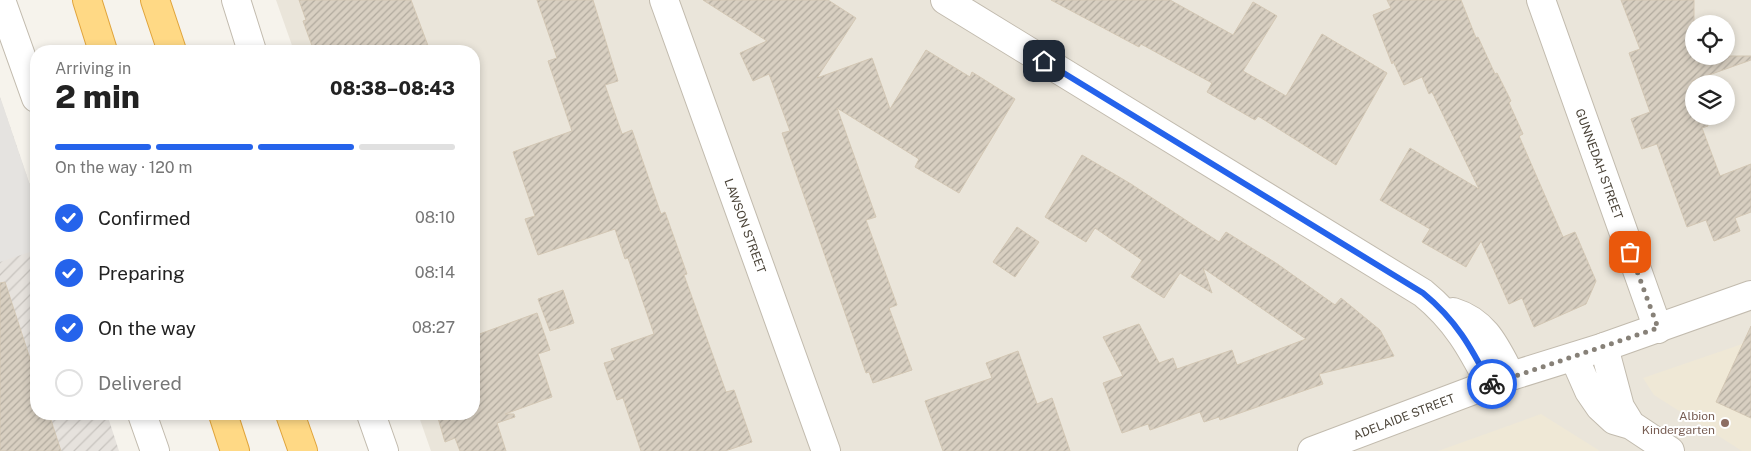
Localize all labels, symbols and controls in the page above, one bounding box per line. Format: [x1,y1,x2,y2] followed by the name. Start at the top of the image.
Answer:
[1685,15,1735,125] map controls
[1685,15,1735,65] button: locate
[1023,40,1065,82] pin
[1030,47,1058,75] icon: home
[55,59,131,78] text: Arriving in
[1685,75,1735,125] button: layers
[330,77,455,99] text: 08:38–08:43
[55,78,140,115] text: 2 min
[1572,107,1626,221] street label: GUNNEDAH STREET
[55,158,192,177] text: On the way · 120 m
[721,177,769,275] street label: LAWSON STREET
[55,204,83,232] icon: check
[98,207,191,229] text: Confirmed
[415,208,455,227] text: 08:10
[1609,231,1651,273] pin
[1616,238,1644,266] icon: bag
[55,259,83,287] icon: check
[98,262,185,284] text: Preparing
[415,263,455,282] text: 08:14
[55,314,83,342] icon: check
[98,317,196,339] text: On the way
[412,318,455,337] text: 08:27
[1467,359,1517,409] courier
[1478,370,1506,398] icon: bike
[98,372,182,394] text: Delivered
[1351,391,1457,443] street label: ADELAIDE STREET
[1642,409,1715,437] place label: Albion Kindergarten
[1719,417,1731,429] marker: Albion Kindergarten

